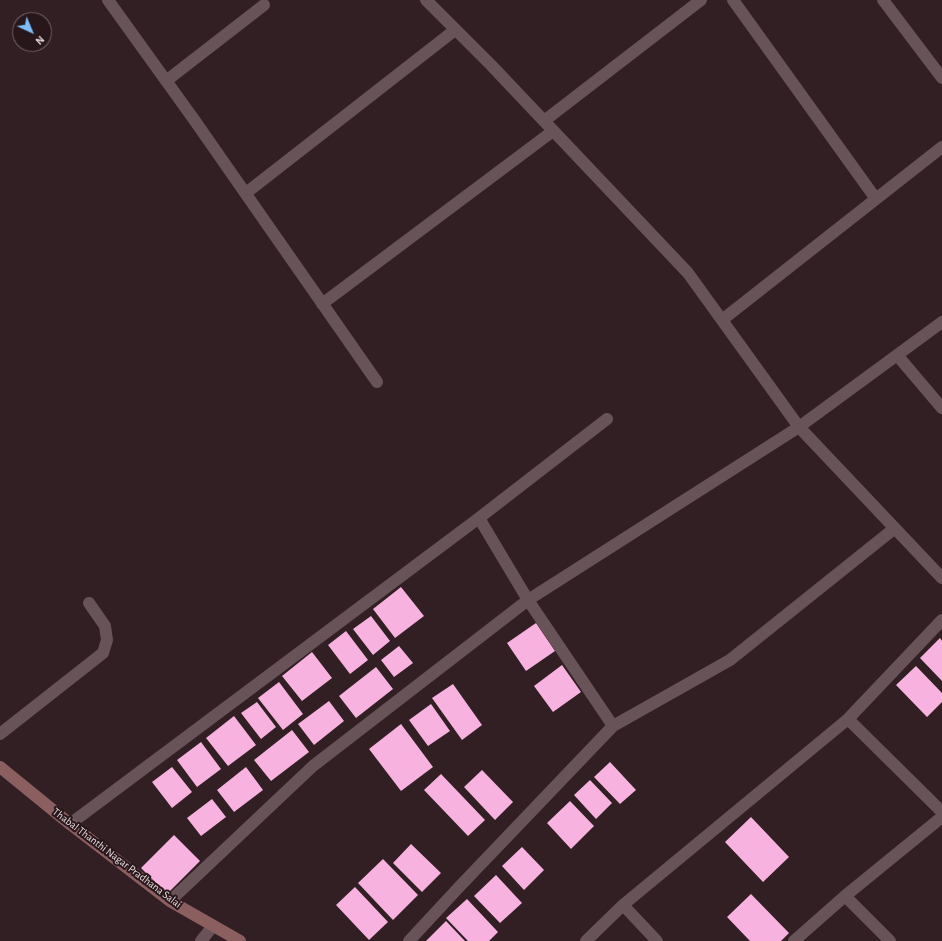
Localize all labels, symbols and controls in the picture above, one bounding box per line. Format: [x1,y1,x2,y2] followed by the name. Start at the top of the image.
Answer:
[12,12,52,52] north arrow
[33,34,47,47] text: N
[50,805,184,911] street label: Thabal Thanthi Nagar Pradhana Salai

